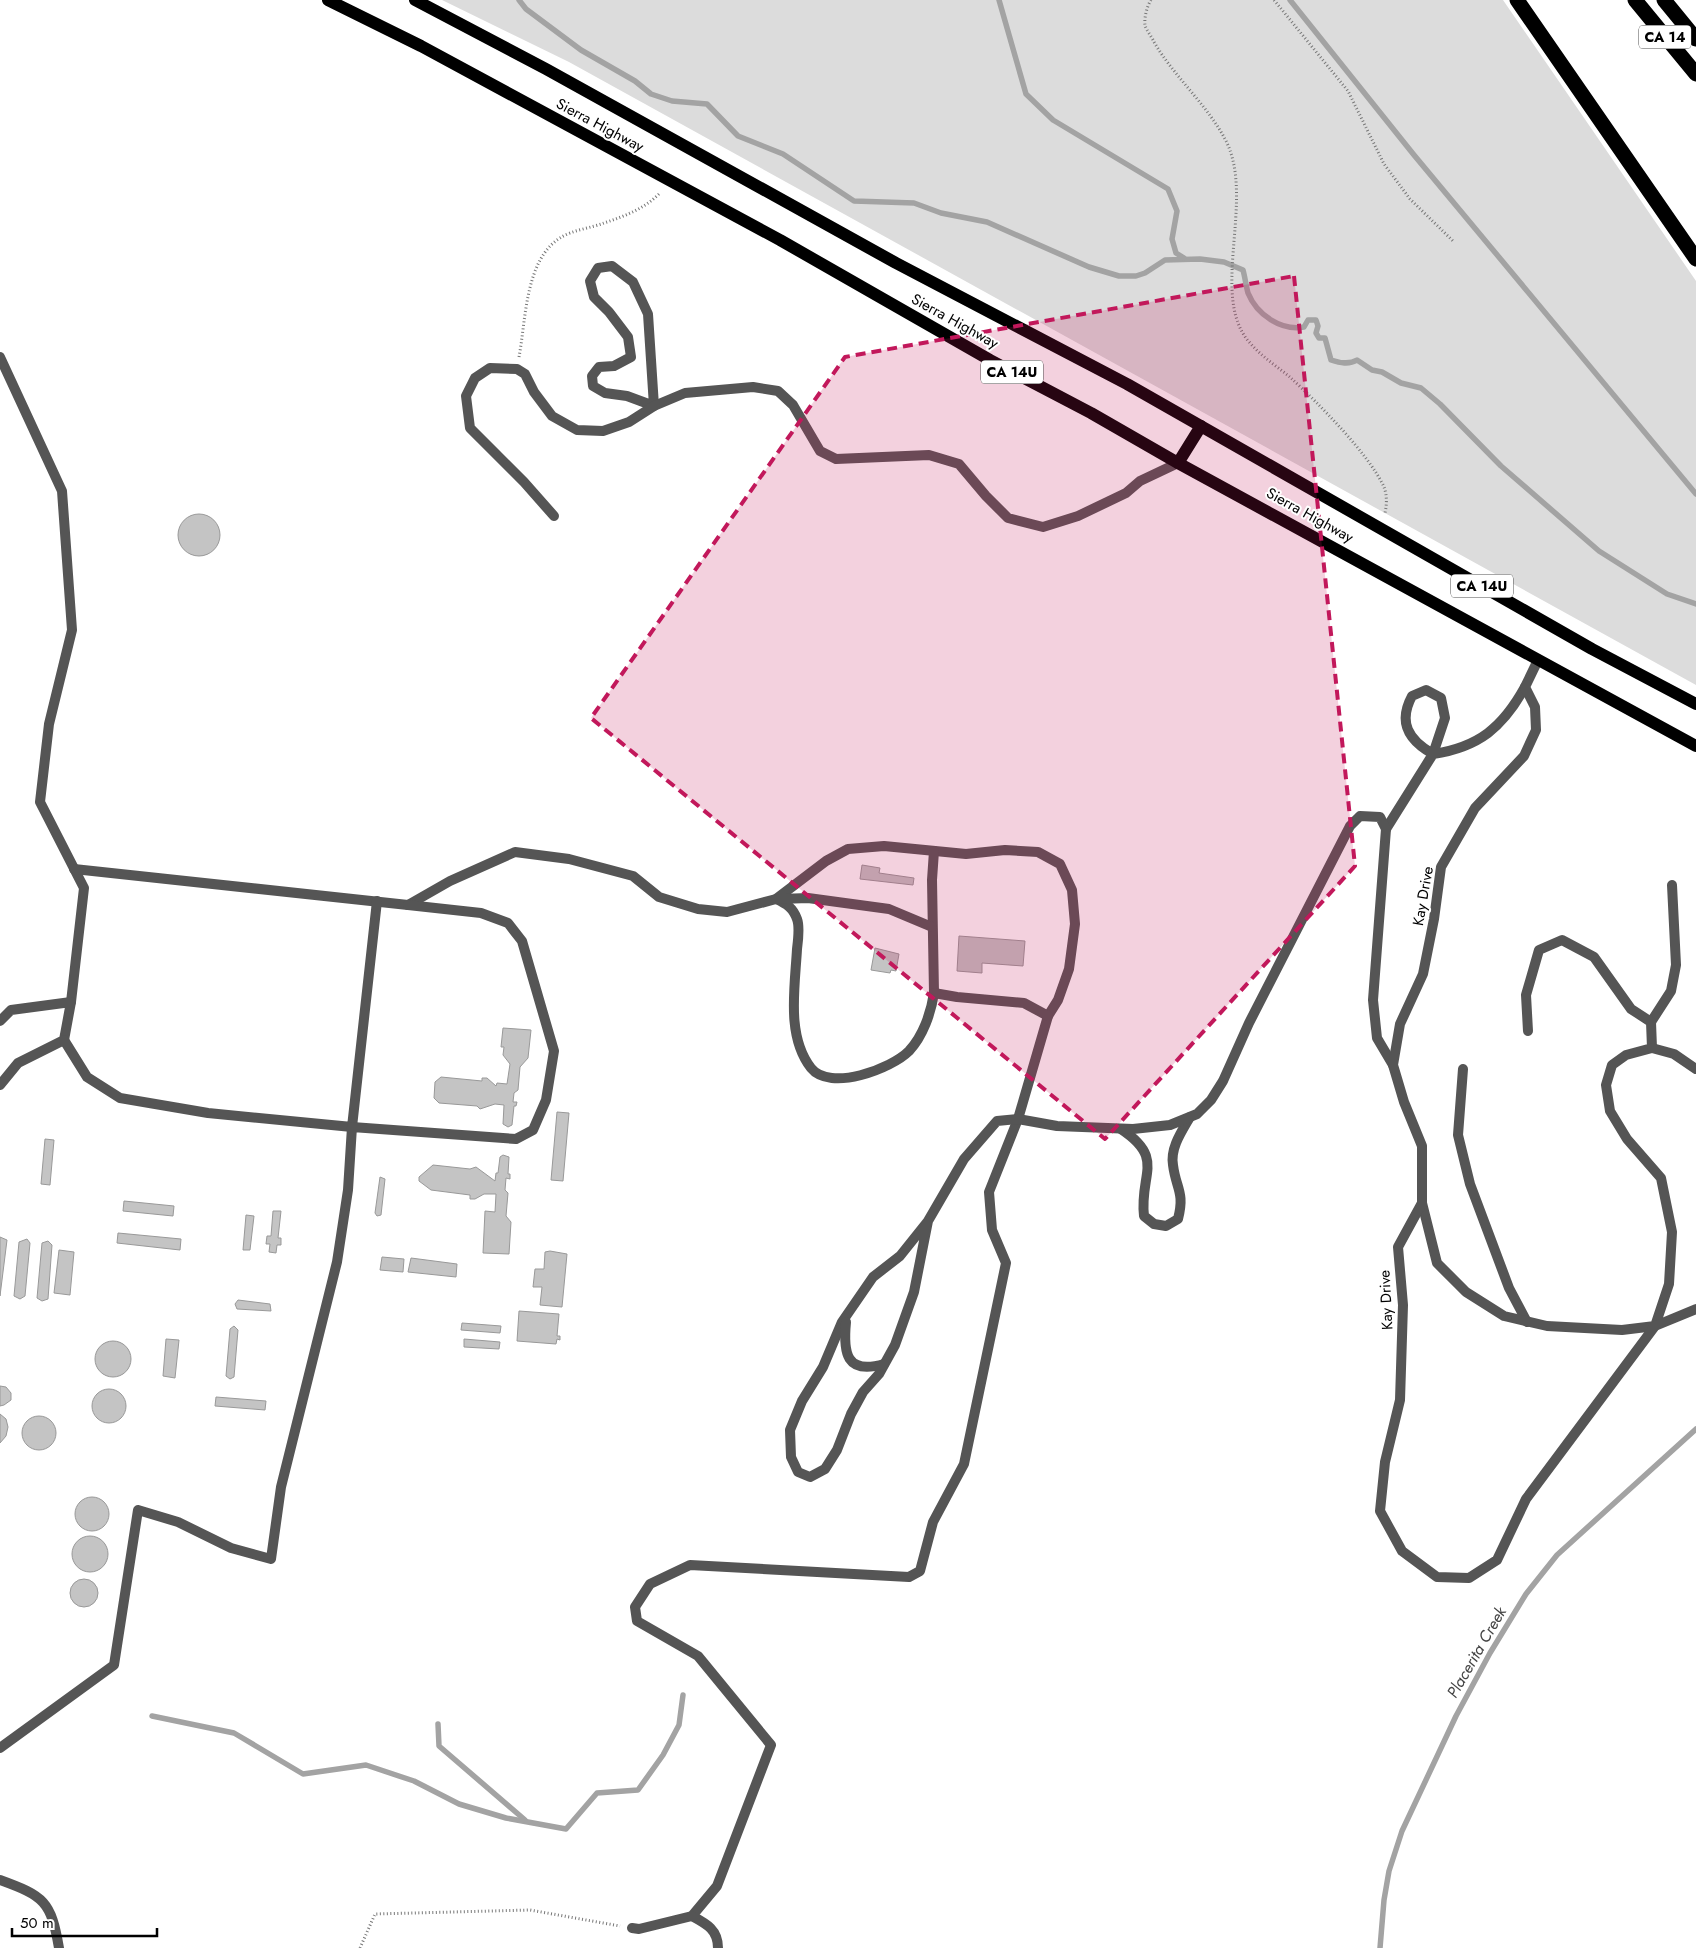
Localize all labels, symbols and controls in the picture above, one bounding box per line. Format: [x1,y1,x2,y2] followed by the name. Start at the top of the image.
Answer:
[1639,26,1691,48] road number: CA 14
[552,93,648,158] street label: Sierra Highway
[907,288,1003,354] street label: Sierra Highway
[981,361,1043,384] road number: CA 14U
[1262,482,1358,548] street label: Sierra Highway
[1451,574,1513,598] road number: CA 14U
[1407,864,1439,927] street label: Kay Drive
[1373,1269,1399,1331] street label: Kay Drive
[1441,1601,1512,1702] water label: Placerita Creek
[12,1906,158,1938] scale bar
[20,1912,54,1934] text: 50 m

